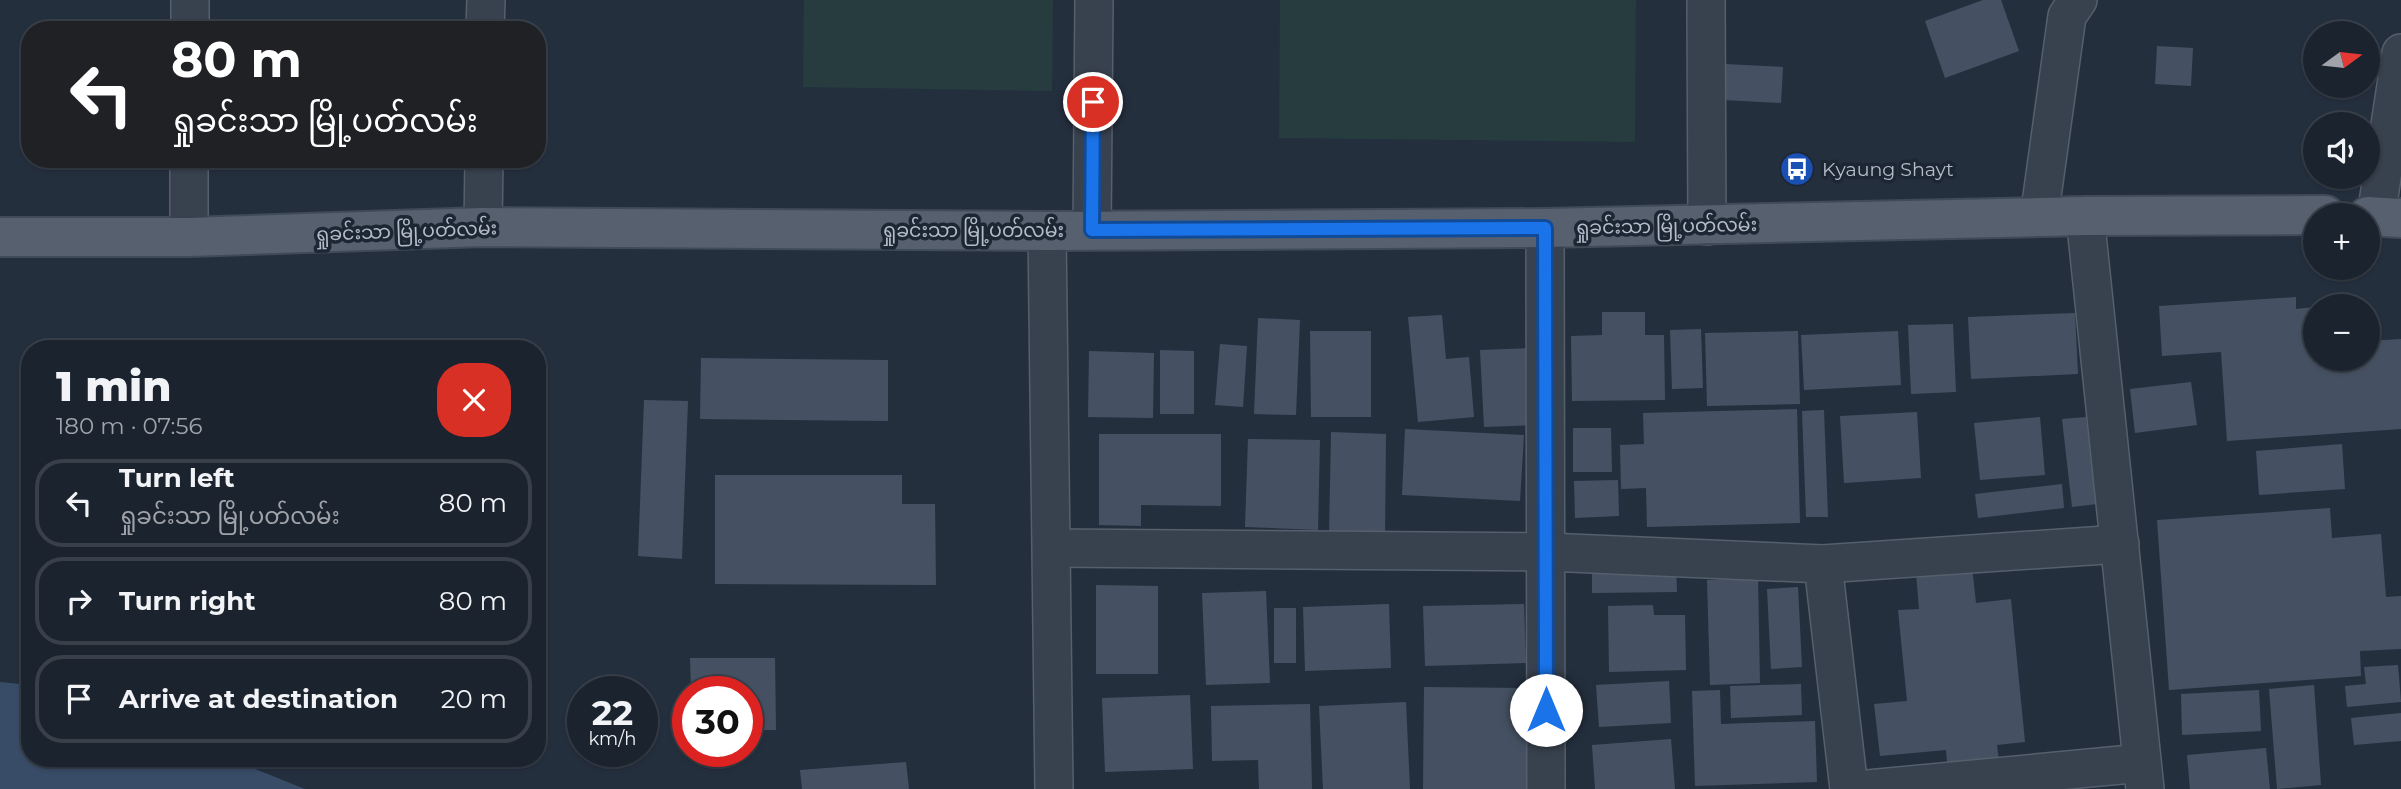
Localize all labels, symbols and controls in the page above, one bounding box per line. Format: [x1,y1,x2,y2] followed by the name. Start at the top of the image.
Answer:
[2303,21,2380,98] north arrow
[2303,21,2380,371] map controls
[171,30,302,89] text: 80 m
[56,49,147,140] icon: left
[1063,72,1123,132] pin
[1074,83,1112,121] icon: arrive
[171,101,478,140] text: ရှုခင်းသာ မြို့ပတ်လမ်း
[2303,112,2380,189] button: sound
[1778,150,1816,188] bus stop icon: Kyaung Shayt
[1822,158,1954,181] place label: Kyaung Shayt
[2303,203,2380,280] button: +
[1575,210,1757,243] street label: ရှုခင်းသာ မြို့ပတ်လမ်း
[314,213,498,250] street label: ရှုခင်းသာ မြို့ပတ်လမ်း
[882,216,1064,246] street label: ရှုခင်းသာ မြို့ပတ်လမ်း
[2303,294,2380,371] button: −
[56,360,172,412] text: 1 min
[437,363,511,437] button: close
[56,412,203,440] text: 180 m · 07:56
[119,462,235,494] text: Turn left
[60,484,98,522] icon: left
[439,487,507,519] text: 80 m
[119,502,340,530] text: ရှုခင်းသာ မြို့ပတ်လမ်း
[60,582,98,620] icon: right
[119,585,255,617] text: Turn right
[439,585,507,617] text: 80 m
[1509,673,1583,747] position arrow
[672,676,763,767] speed limit sign: 30
[60,680,98,718] icon: arrive
[119,683,398,715] text: Arrive at destination
[441,683,507,715] text: 20 m
[592,691,633,734] text: 22
[588,728,637,750] text: km/h

